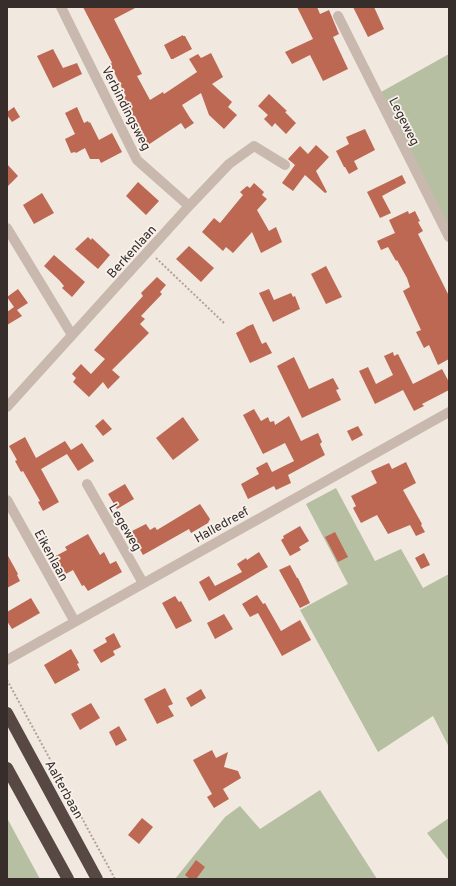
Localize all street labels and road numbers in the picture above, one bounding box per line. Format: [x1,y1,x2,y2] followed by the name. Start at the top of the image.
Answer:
[97,64,153,154] street label: Verbindingsweg
[384,95,422,149] street label: Legeweg
[104,222,161,282] street label: Berkenlaan
[104,501,144,555] street label: Legeweg
[192,504,253,547] street label: Halledreef
[30,527,71,585] street label: Eikenlaan
[41,758,86,822] street label: Aalterbaan

